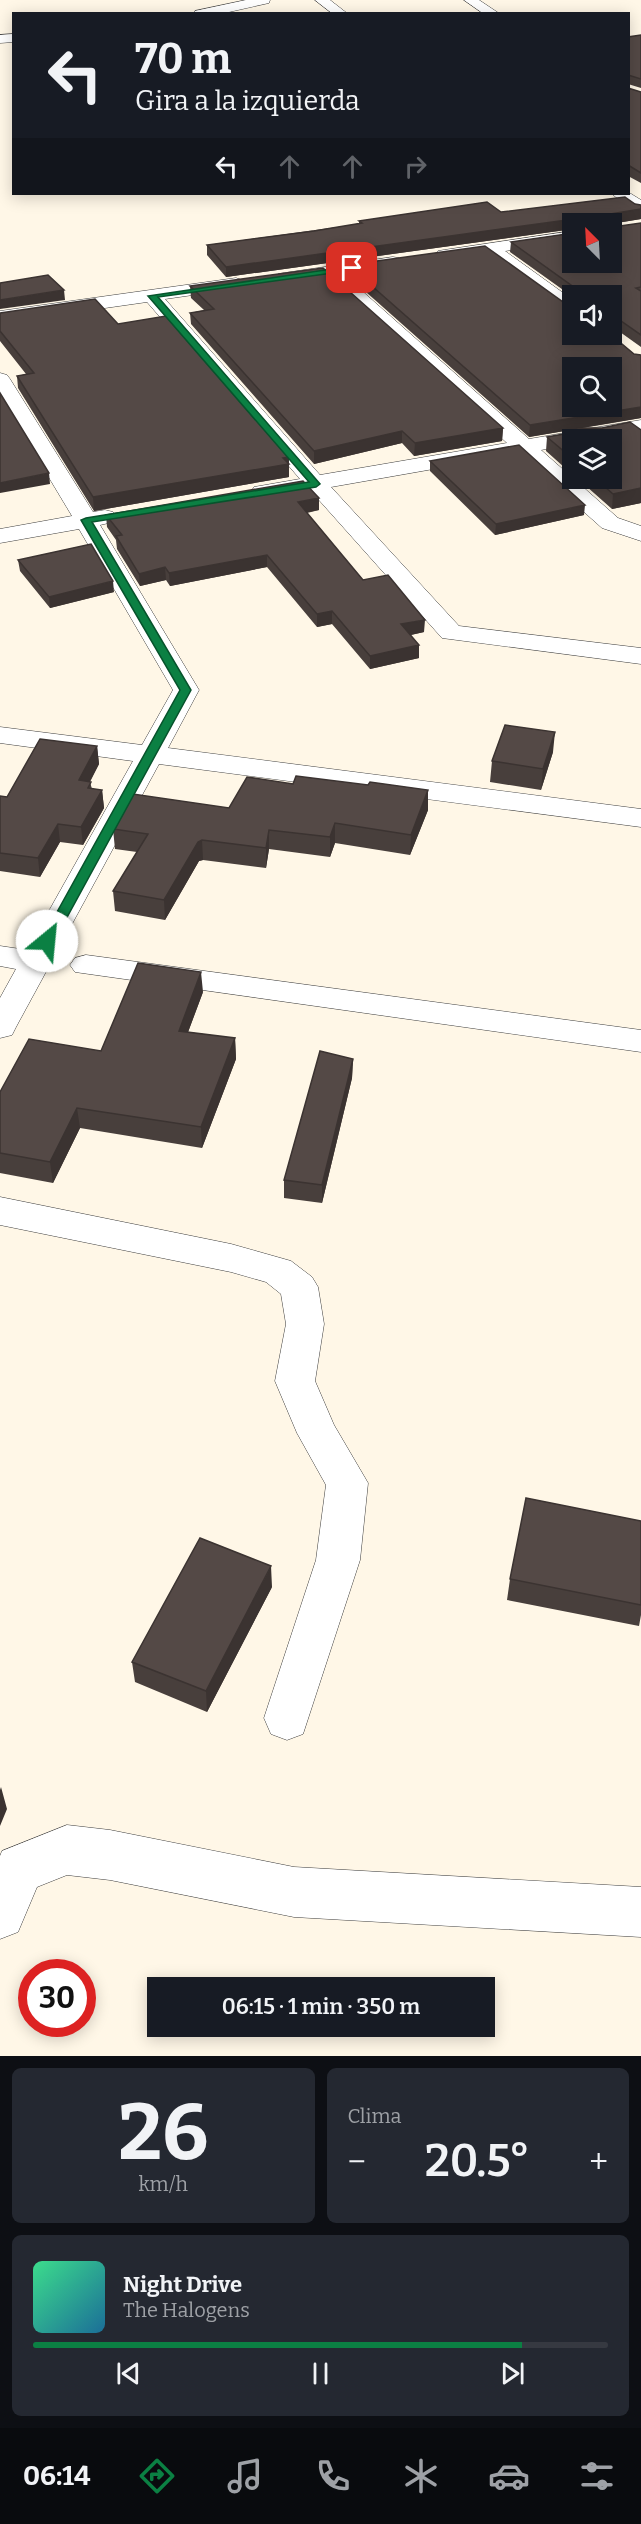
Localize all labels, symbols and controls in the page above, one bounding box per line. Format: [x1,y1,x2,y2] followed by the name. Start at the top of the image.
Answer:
[135,34,231,84] text: 70 m
[36,36,114,114] icon: left
[135,85,360,117] text: Gira a la izquierda
[210,150,243,183] icon: left
[273,150,306,183] icon: ahead
[336,150,369,183] icon: ahead
[399,150,432,183] icon: right
[562,213,622,273] north arrow
[562,213,622,489] map controls
[326,242,377,293] pin
[335,251,368,284] icon: arrive
[562,285,622,345] button: sound
[562,357,622,417] button: search
[562,429,622,489] button: layers
[15,909,79,973] position arrow
[18,1959,96,2037] speed limit sign: 30
[222,1993,420,2020] text: 06:15 · 1 min · 350 m
[118,2086,208,2180] text: 26
[348,2104,402,2128] text: Clima
[425,2134,530,2188] text: 20.5°
[348,2142,366,2182] text: −
[589,2142,608,2182] text: +
[139,2172,188,2196] text: km/h
[123,2271,242,2298] text: Night Drive
[123,2298,250,2322] text: The Halogens
[112,2357,145,2390] icon: previous
[304,2357,337,2390] icon: pause
[496,2357,529,2390] icon: next
[136,2455,178,2497] icon: directions
[224,2455,266,2497] icon: music
[312,2455,354,2497] icon: phone
[400,2455,442,2497] icon: climate
[488,2455,530,2497] icon: car
[576,2455,618,2497] icon: filters
[23,2460,90,2492] text: 06:14

